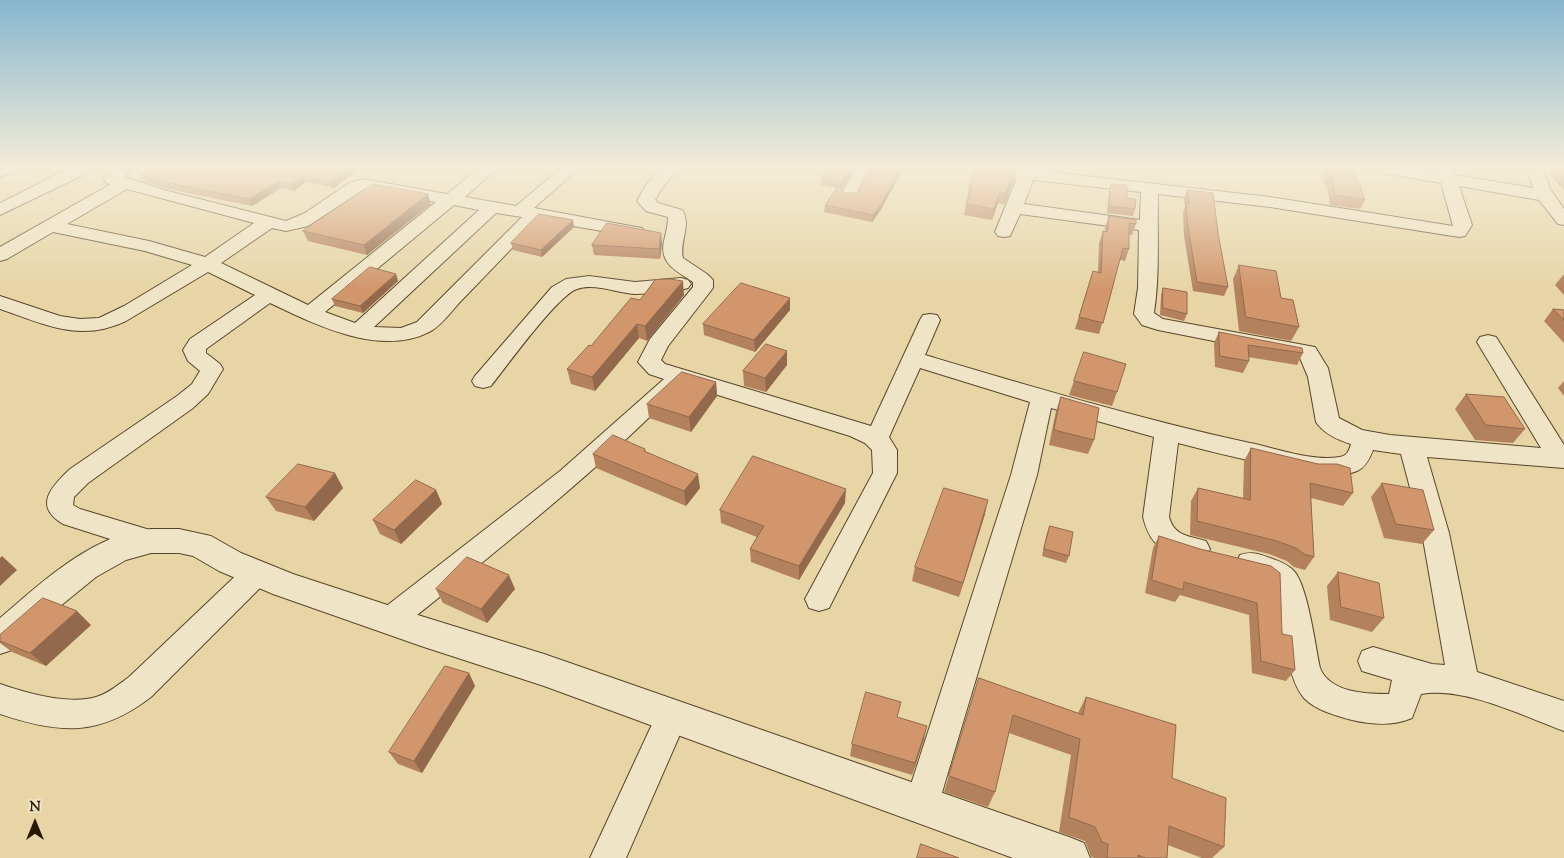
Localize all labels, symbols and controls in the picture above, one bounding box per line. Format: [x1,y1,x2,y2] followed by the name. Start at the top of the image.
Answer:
[10,798,60,848] north arrow
[29,798,41,818] text: N

